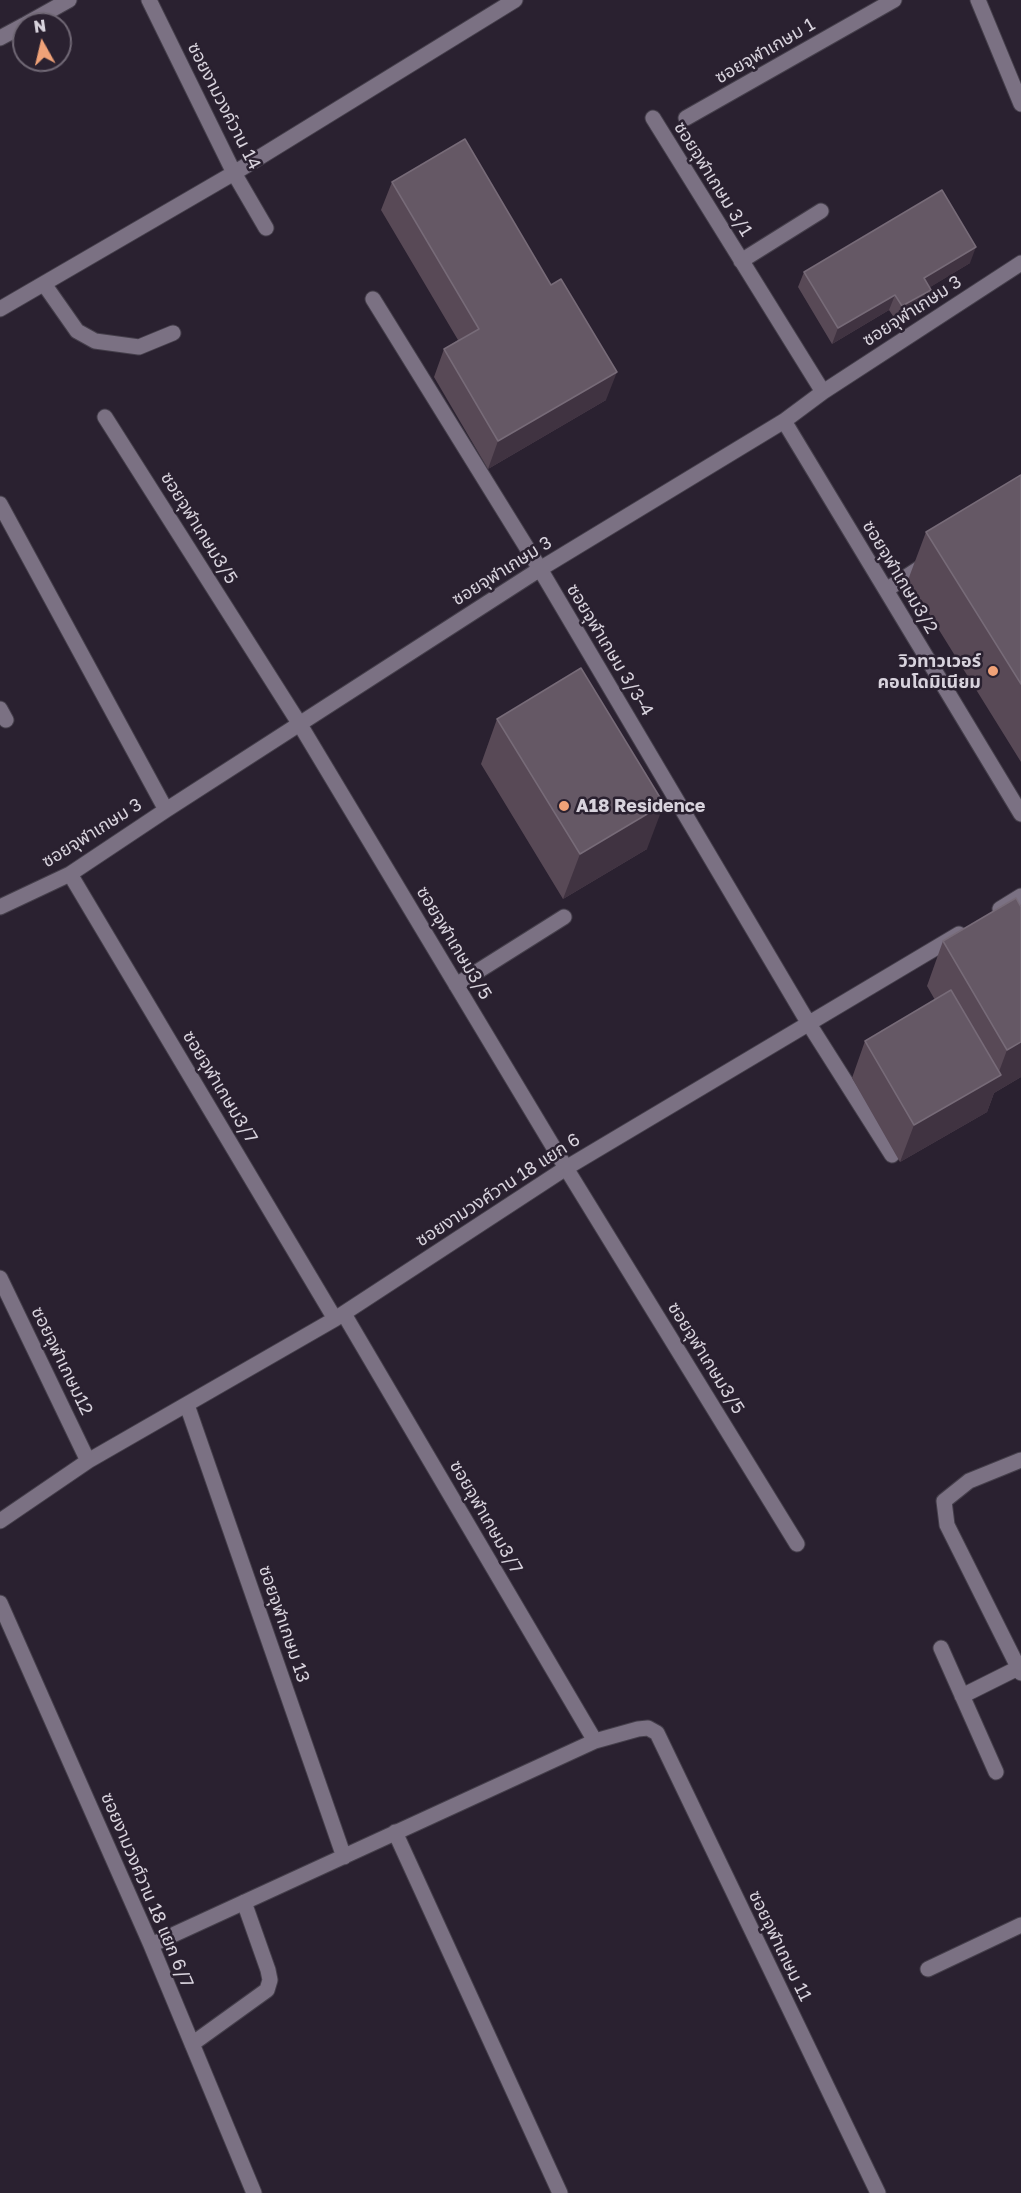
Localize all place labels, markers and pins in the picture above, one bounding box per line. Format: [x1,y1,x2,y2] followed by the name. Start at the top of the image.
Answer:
[877,650,981,692] place label: วิวทาวเวอร์ คอนโดมิเนียม
[986,664,1000,678] marker: วิวทาวเวอร์ คอนโดมิเนียม
[576,795,705,817] place label: A18 Residence
[557,799,571,813] marker: A18 Residence

